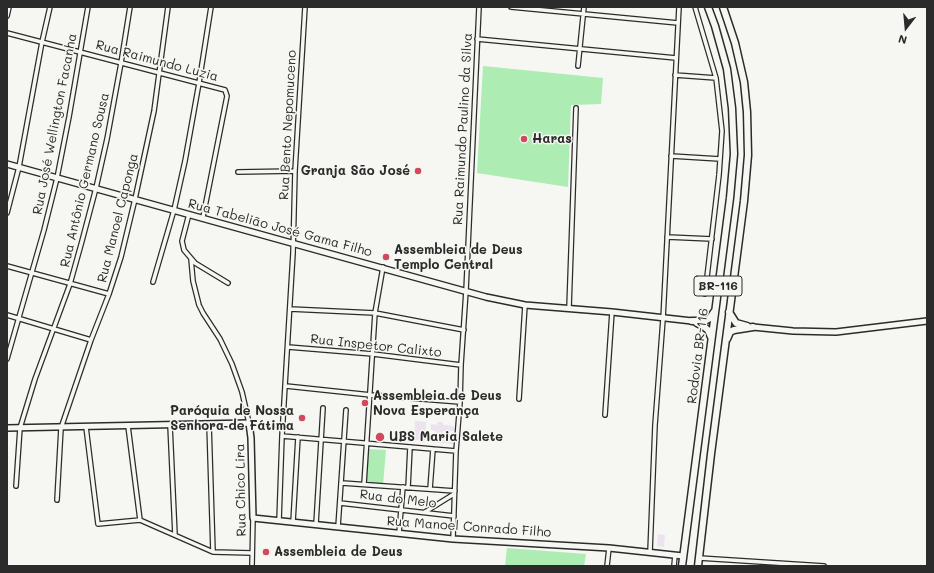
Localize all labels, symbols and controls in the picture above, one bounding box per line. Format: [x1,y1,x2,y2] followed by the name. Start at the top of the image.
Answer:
[886,8,926,48] north arrow
[30,32,80,216] street label: Rua José Wellington Facanha
[896,32,909,48] text: N
[450,33,476,225] street label: Rua Raimundo Paulino da Silva
[94,37,220,85] street label: Rua Raimundo Luzia
[276,50,300,200] street label: Rua Bento Nepomuceno
[57,91,113,269] street label: Rua Antônio Germano Sousa
[532,131,572,147] place label: Haras
[519,134,529,144] marker: Haras
[94,152,142,284] street label: Rua Manoel Caponga
[301,163,410,179] place label: Granja São José
[413,166,423,176] marker: Granja São José
[186,196,374,260] street label: Rua Tabelião José Gama Filho
[394,242,523,273] place label: Assembleia de Deus Templo Central
[381,252,391,262] marker: Assembleia de Deus Templo Central
[694,276,742,296] road number: BR-116
[684,307,712,405] street label: Rodovia BR-116
[310,331,442,361] street label: Rua Inspetor Calixto
[373,388,502,419] place label: Assembleia de Deus Nova Esperança
[360,398,370,408] marker: Assembleia de Deus Nova Esperança
[170,403,294,434] place label: Paróquia de Nossa Senhora de Fátima
[297,413,307,423] marker: Paróquia de Nossa Senhora de Fátima
[389,429,503,445] place label: UBS Maria Salete
[374,431,386,443] marker: UBS Maria Salete
[232,443,250,537] street label: Rua Chico Lira
[359,487,437,511] street label: Rua do Melo
[386,513,552,541] street label: Rua Manoel Conrado Filho
[274,544,403,560] place label: Assembleia de Deus
[261,547,271,557] marker: Assembleia de Deus

